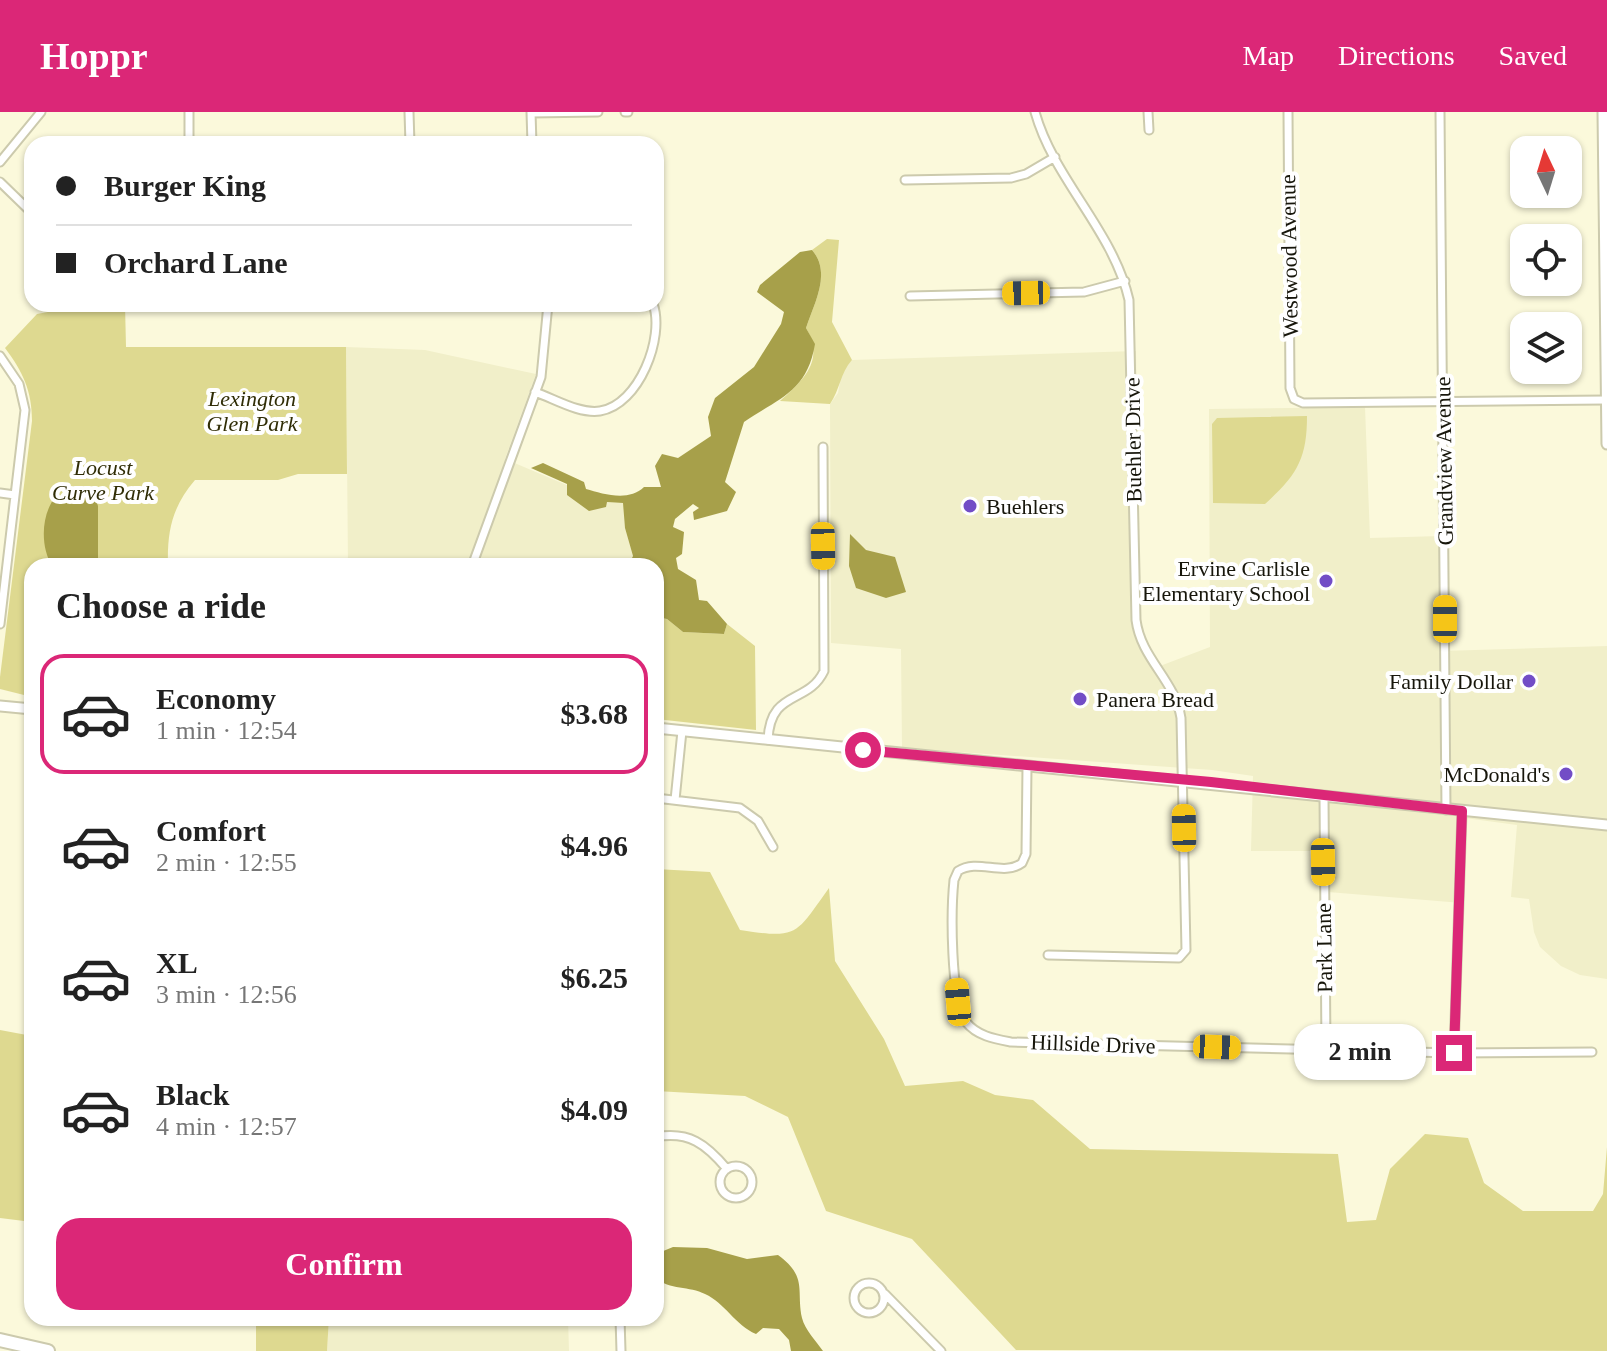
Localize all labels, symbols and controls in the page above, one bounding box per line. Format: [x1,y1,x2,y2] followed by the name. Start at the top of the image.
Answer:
[40,35,148,77] text: Hoppr
[1243,40,1294,71] text: Map
[1338,40,1455,71] text: Directions
[1499,40,1567,71] text: Saved
[1510,136,1582,208] north arrow
[1510,136,1582,384] map controls
[104,169,266,202] text: Burger King
[1275,174,1303,338] street label: Westwood Avenue
[1510,224,1582,296] button: locate
[104,246,288,279] text: Orchard Lane
[1002,281,1050,305] car
[1510,312,1582,384] button: layers
[1430,376,1458,546] street label: Grandview Avenue
[1119,377,1147,503] street label: Buehler Drive
[206,386,299,436] park label: Lexington Glen Park
[52,455,155,505] park label: Locust Curve Park
[986,494,1064,519] place label: Buehlers
[961,497,979,515] marker: Buehlers
[811,522,835,570] car
[1142,556,1310,606] place label: Ervine Carlisle Elementary School
[1317,572,1335,590] marker: Ervine Carlisle Elementary School
[56,586,266,626] text: Choose a ride
[1433,595,1457,643] car
[1389,669,1514,694] place label: Family Dollar
[1520,672,1538,690] marker: Family Dollar
[60,678,132,750] icon: car
[156,682,276,715] text: Economy
[1096,687,1214,712] place label: Panera Bread
[1071,690,1089,708] marker: Panera Bread
[561,697,628,730] text: $3.68
[156,716,297,745] text: 1 min · 12:54
[845,732,881,768] route start
[1443,762,1550,787] place label: McDonald's
[1557,765,1575,783] marker: McDonald's
[1172,804,1196,852] car
[60,810,132,882] icon: car
[156,814,266,847] text: Comfort
[561,829,628,862] text: $4.96
[1311,838,1335,886] car
[156,848,297,877] text: 2 min · 12:55
[1311,903,1337,993] street label: Park Lane
[60,942,132,1014] icon: car
[156,946,198,979] text: XL
[561,961,628,994] text: $6.25
[944,977,972,1027] car
[156,980,297,1009] text: 3 min · 12:56
[1294,1025,1426,1081] callout: 2 min
[1030,1029,1156,1059] street label: Hillside Drive
[1193,1034,1241,1060] car
[1436,1035,1472,1071] route end
[1329,1037,1391,1066] text: 2 min
[60,1074,132,1146] icon: car
[156,1078,229,1111] text: Black
[561,1093,628,1126] text: $4.09
[156,1112,297,1141] text: 4 min · 12:57
[56,1218,632,1310] button: Confirm

